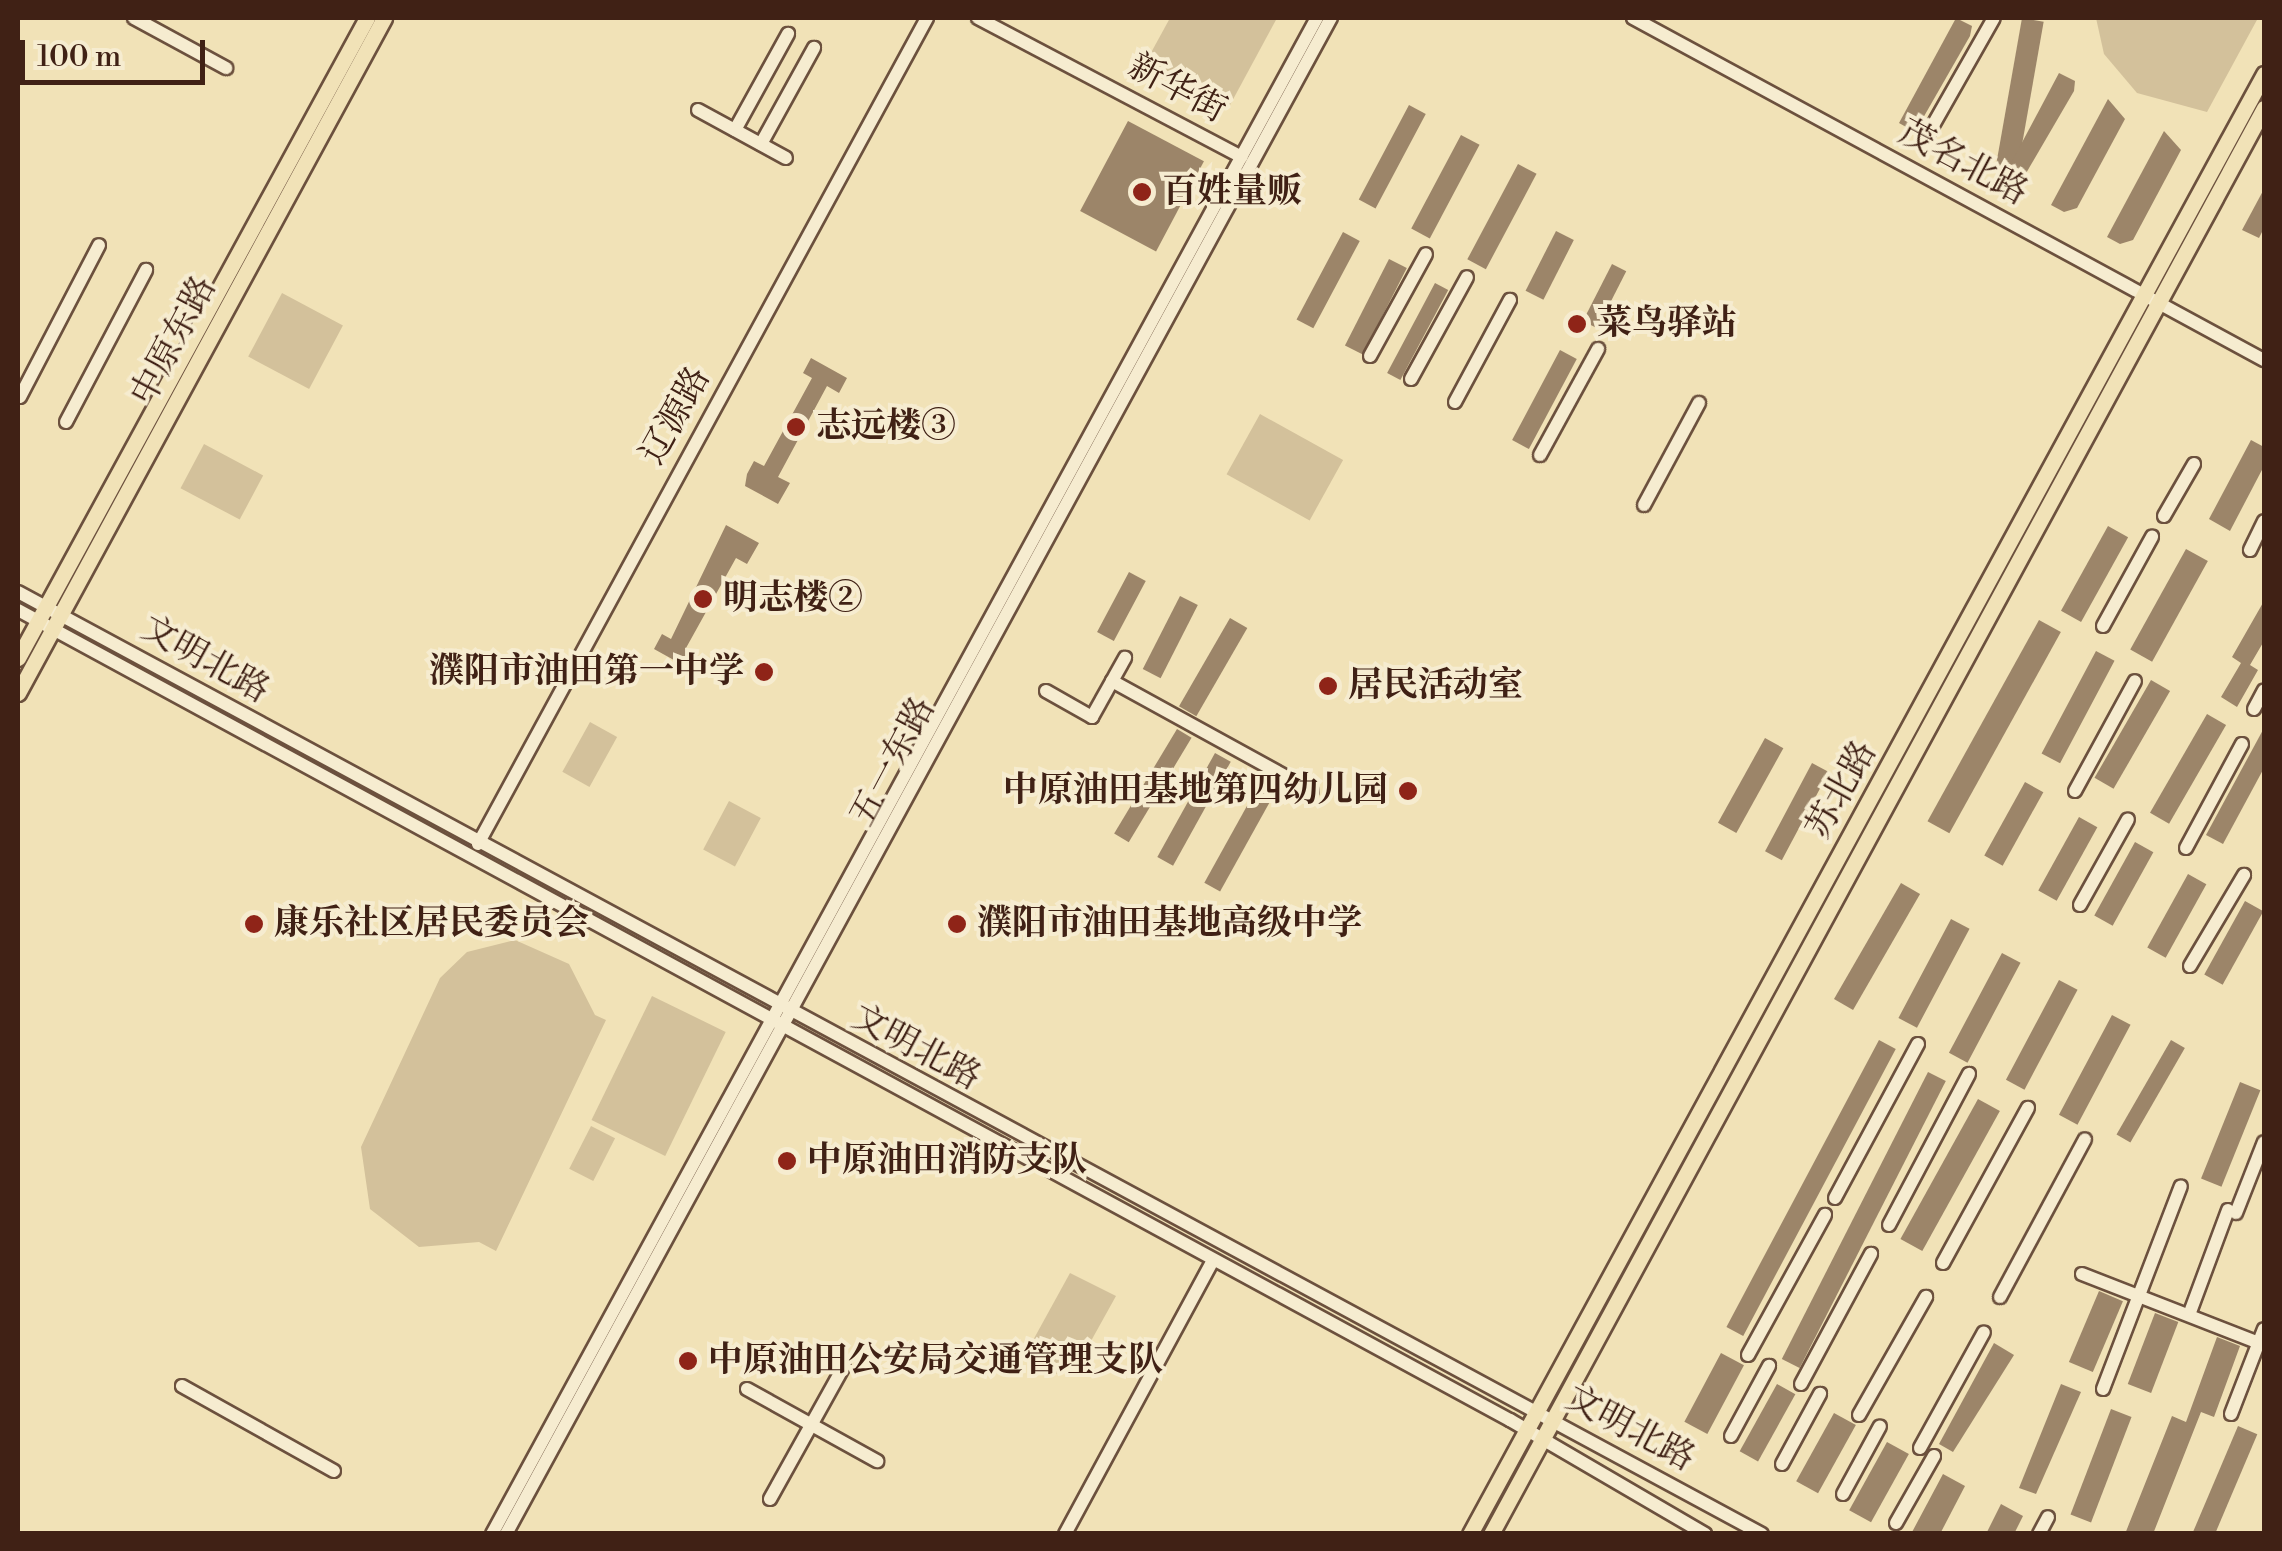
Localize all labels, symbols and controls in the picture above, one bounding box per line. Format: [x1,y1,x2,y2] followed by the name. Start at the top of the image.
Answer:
[25,20,210,82] scale bar
[37,38,121,76] text: 100 m
[1121,46,1233,132] street label: 新华街
[1891,112,2035,214] street label: 茂名北路
[1162,171,1302,213] place label: 百姓量贩
[1131,181,1153,203] marker: 百姓量贩
[123,269,225,413] street label: 中原东路
[1597,303,1737,345] place label: 菜鸟驿站
[1566,313,1588,335] marker: 菜鸟驿站
[632,360,720,472] street label: 辽源路
[816,406,956,448] place label: 志远楼③
[785,416,807,438] marker: 志远楼③
[723,578,863,620] place label: 明志楼②
[692,588,714,610] marker: 明志楼②
[134,608,276,712] street label: 文明北路
[429,651,744,693] place label: 濮阳市油田第一中学
[753,661,775,683] marker: 濮阳市油田第一中学
[1348,665,1523,707] place label: 居民活动室
[1317,675,1339,697] marker: 居民活动室
[842,690,944,834] street label: 五一东路
[1798,734,1886,846] street label: 苏北路
[1003,770,1388,812] place label: 中原油田基地第四幼儿园
[1397,780,1419,802] marker: 中原油田基地第四幼儿园
[274,903,589,945] place label: 康乐社区居民委员会
[977,903,1362,945] place label: 濮阳市油田基地高级中学
[243,913,265,935] marker: 康乐社区居民委员会
[946,913,968,935] marker: 濮阳市油田基地高级中学
[844,997,988,1099] street label: 文明北路
[807,1140,1087,1182] place label: 中原油田消防支队
[776,1150,798,1172] marker: 中原油田消防支队
[708,1340,1163,1382] place label: 中原油田公安局交通管理支队
[677,1350,699,1372] marker: 中原油田公安局交通管理支队
[1558,1378,1702,1480] street label: 文明北路

